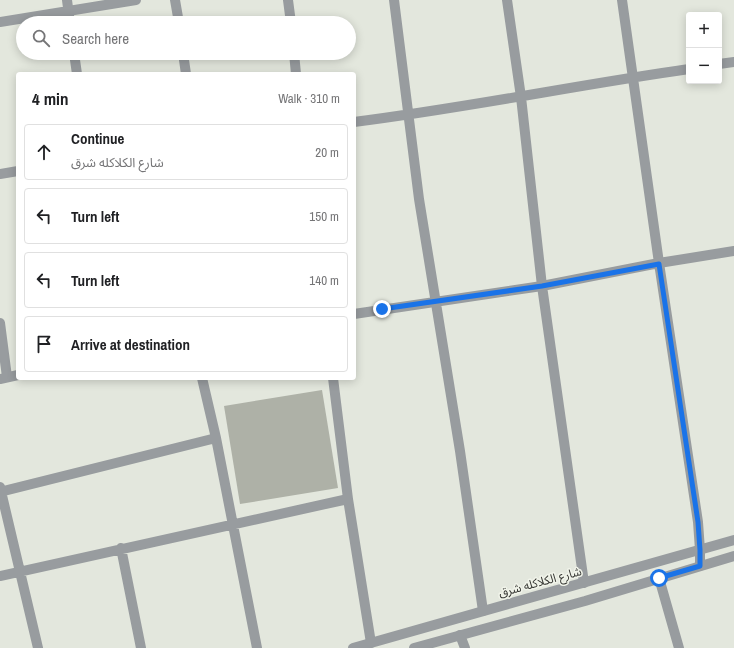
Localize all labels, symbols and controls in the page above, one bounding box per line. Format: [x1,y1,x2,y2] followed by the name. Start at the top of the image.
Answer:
[686,12,722,84] map controls
[686,12,722,48] button: +
[16,16,356,60] search box
[30,27,52,49] icon: search
[62,28,129,49] text: Search here
[686,48,722,84] button: −
[32,87,68,110] text: 4 min
[278,90,340,107] text: Walk · 310 m
[71,128,124,149] text: Continue
[33,141,55,163] icon: ahead
[315,144,339,161] text: 20 m
[71,154,164,171] text: شارع الكلاكله شرق
[33,205,55,227] icon: left
[71,206,119,227] text: Turn left
[309,208,339,225] text: 150 m
[33,269,55,291] icon: left
[71,270,119,291] text: Turn left
[309,272,339,289] text: 140 m
[373,300,391,318] route end
[33,333,55,355] icon: arrive
[71,334,190,355] text: Arrive at destination
[497,563,584,602] street label: شارع الكلاكله شرق
[650,569,668,587] route start

